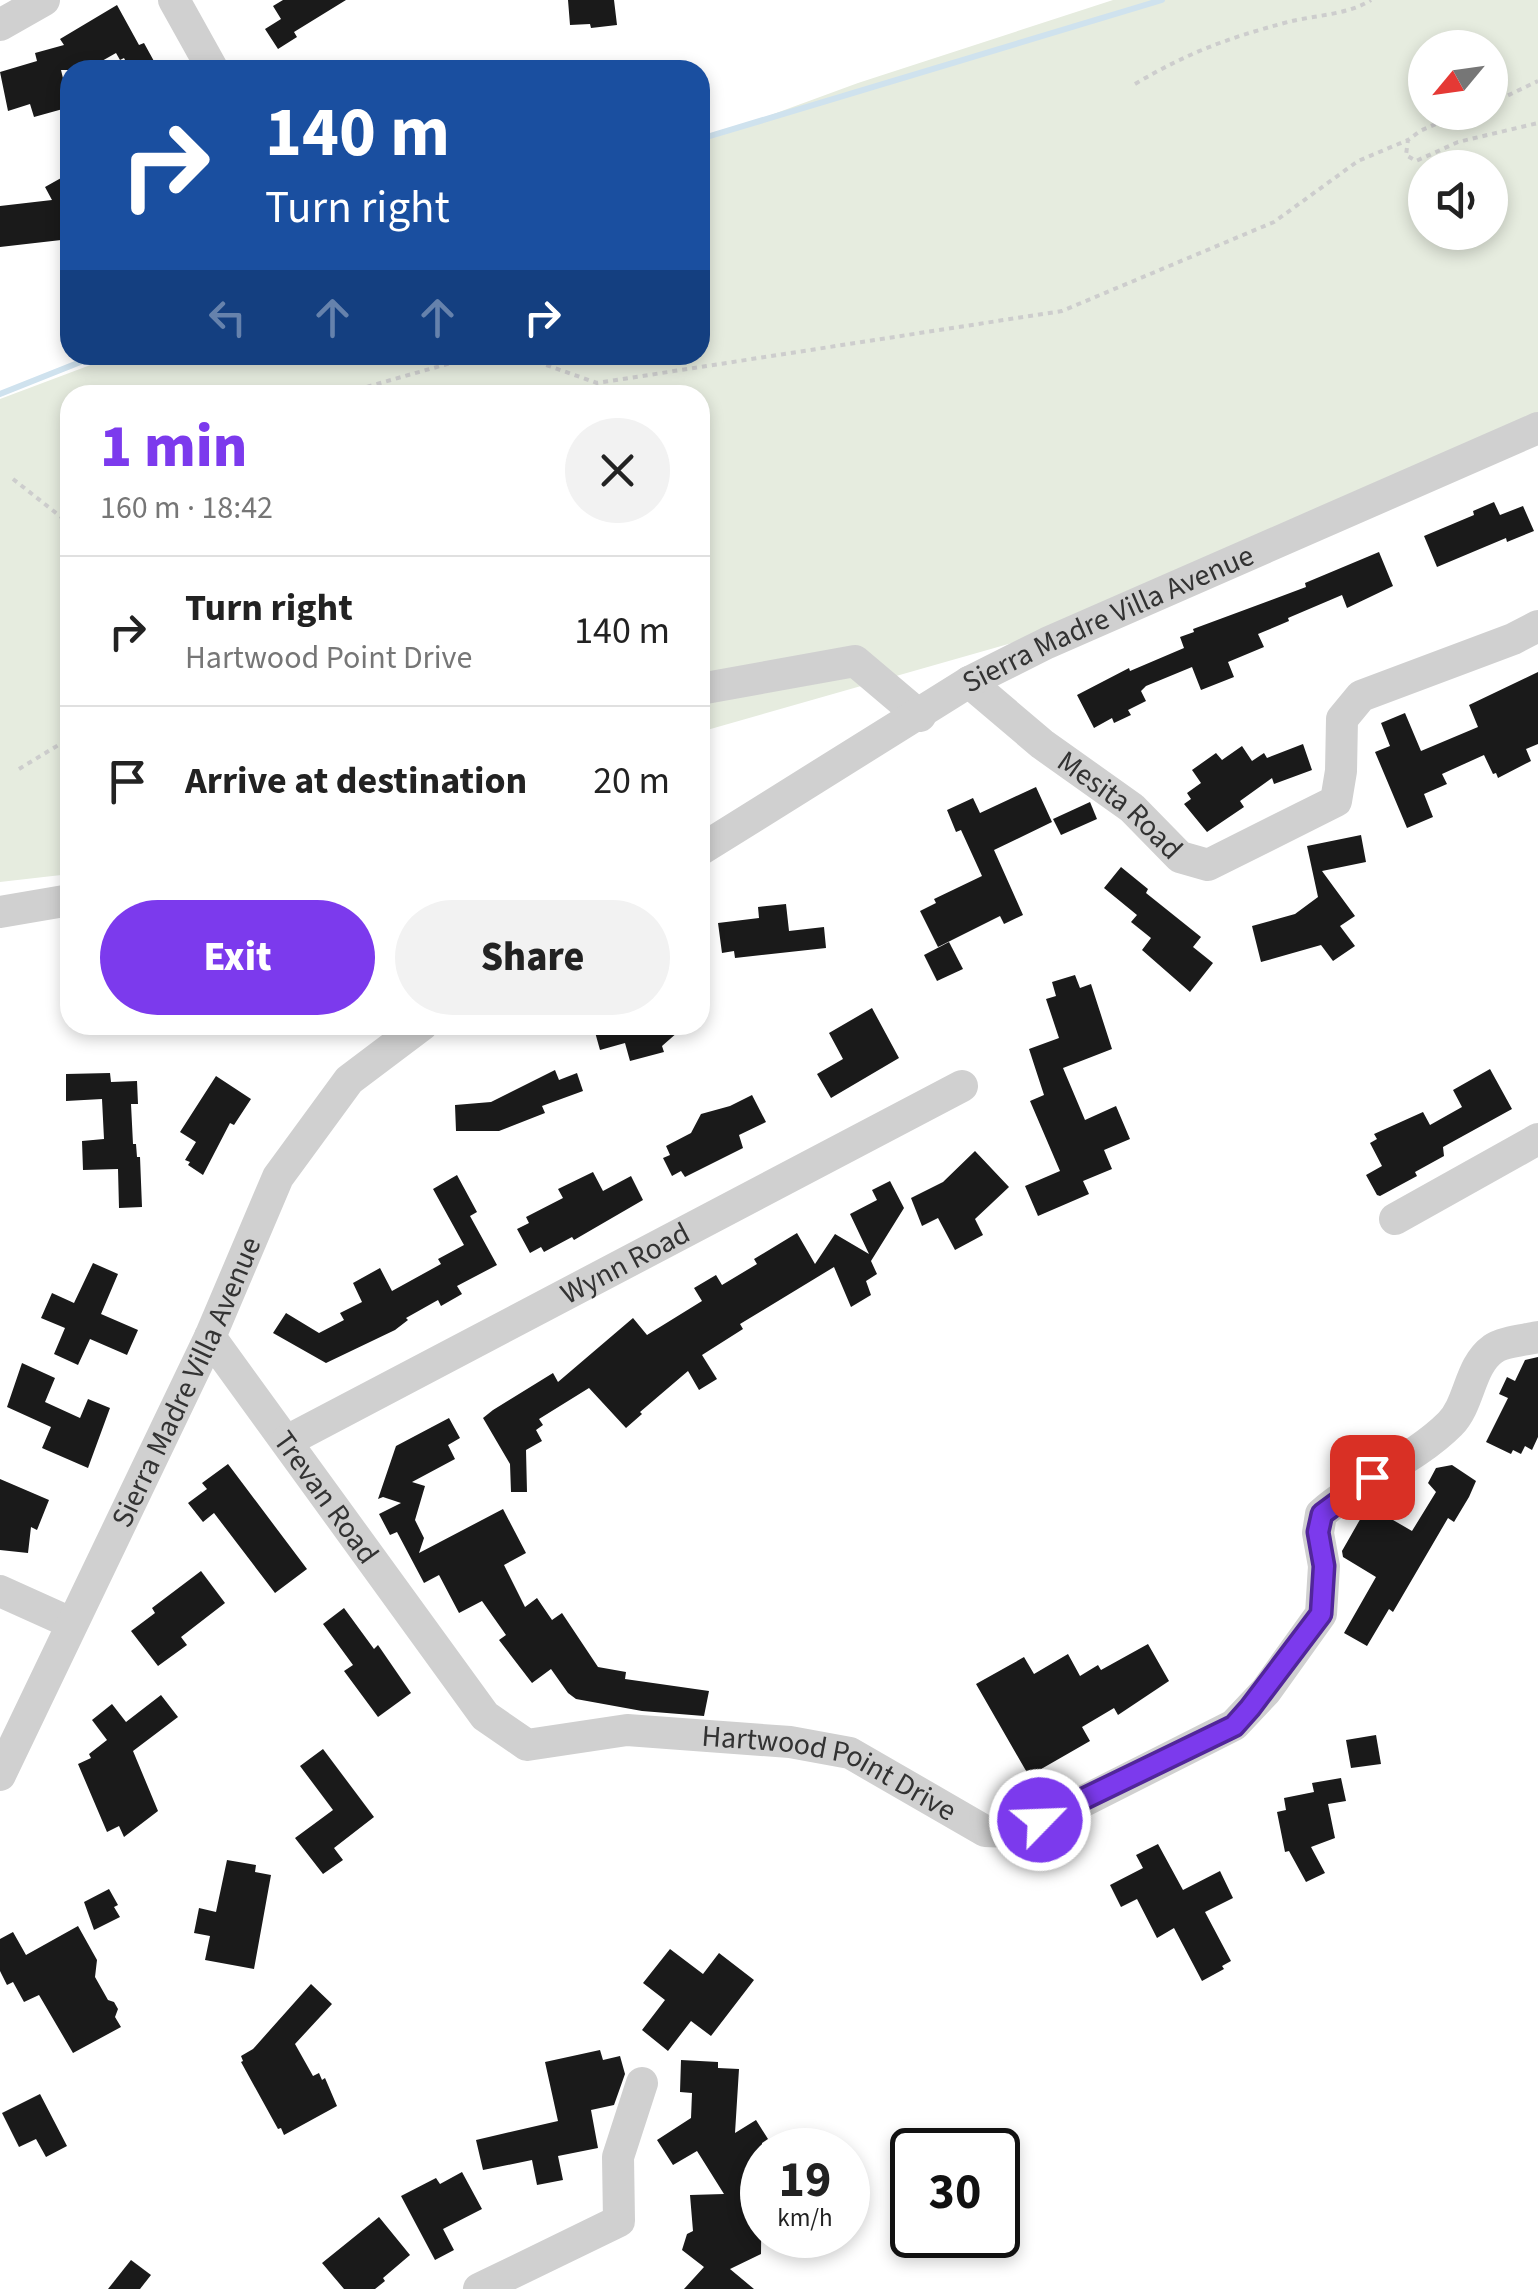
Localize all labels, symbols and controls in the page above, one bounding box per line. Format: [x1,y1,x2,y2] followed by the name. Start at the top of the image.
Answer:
[1408,30,1508,130] north arrow
[1408,30,1508,250] map controls
[265,83,450,183] text: 140 m
[100,100,230,230] icon: right
[1408,150,1508,250] button: sound
[265,176,450,240] text: Turn right
[200,290,255,345] icon: left
[305,290,360,345] icon: ahead
[410,290,465,345] icon: ahead
[515,290,570,345] icon: right
[100,405,247,490] text: 1 min
[565,418,670,523] button: close
[100,485,273,531] text: 160 m · 18:42
[955,534,1260,704] street label: Sierra Madre Villa Avenue
[185,581,353,635] text: Turn right
[100,604,155,659] icon: right
[574,604,670,658] text: 140 m
[185,635,472,681] text: Hartwood Point Drive
[1049,740,1193,869] street label: Mesita Road
[100,754,155,809] icon: arrive
[185,754,527,808] text: Arrive at destination
[593,754,670,808] text: 20 m
[100,900,375,1015] button: Exit
[395,900,670,1015] button: Share
[553,1211,697,1315] street label: Wynn Road
[100,1230,272,1535] street label: Sierra Madre Villa Avenue
[263,1422,389,1573] street label: Trevan Road
[1330,1435,1415,1520] pin
[1345,1450,1400,1505] icon: arrive
[700,1714,965,1832] street label: Hartwood Point Drive
[988,1768,1092,1872] position arrow
[890,2128,1020,2258] speed limit sign: 30
[779,2145,831,2216] text: 19
[777,2200,833,2236] text: km/h

